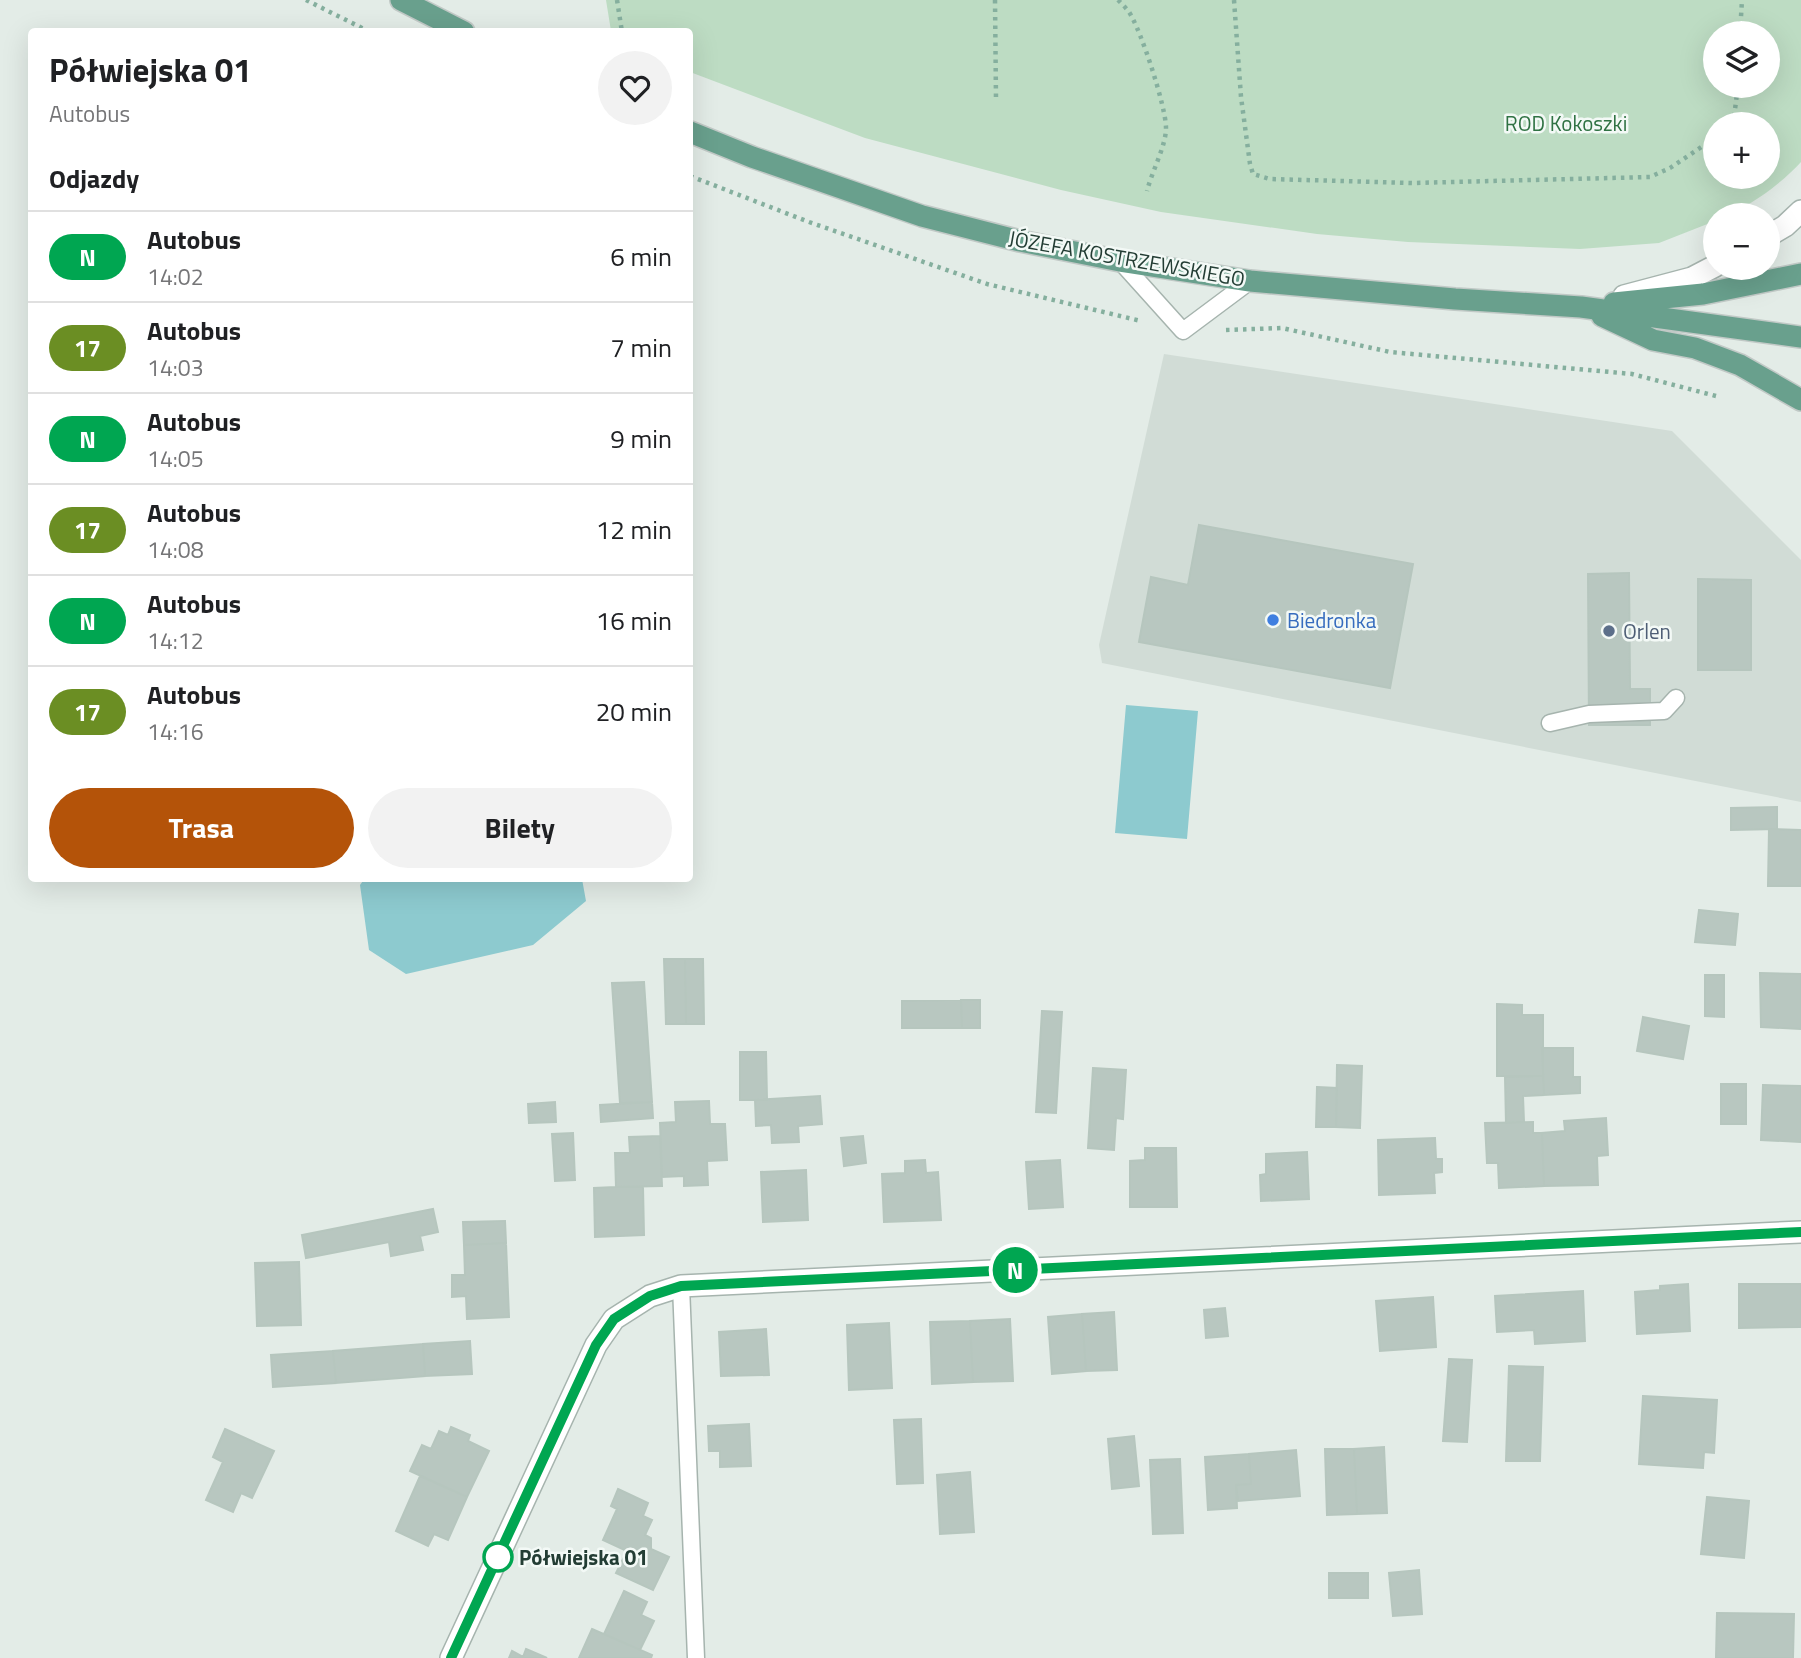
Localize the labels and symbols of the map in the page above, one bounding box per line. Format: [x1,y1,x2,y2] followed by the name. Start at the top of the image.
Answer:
[1505,107,1627,139] park label: ROD Kokoszki
[1006,221,1248,295] street label: JÓZEFA KOSTRZEWSKIEGO
[1287,604,1377,636] place label: Biedronka
[1265,612,1281,628] marker: Biedronka
[1623,615,1671,647] place label: Orlen
[1601,623,1617,639] marker: Orlen
[992,1247,1038,1293] line badge: N
[519,1541,648,1573] place label: Półwiejska 01
[483,1542,513,1572] marker: Półwiejska 01

